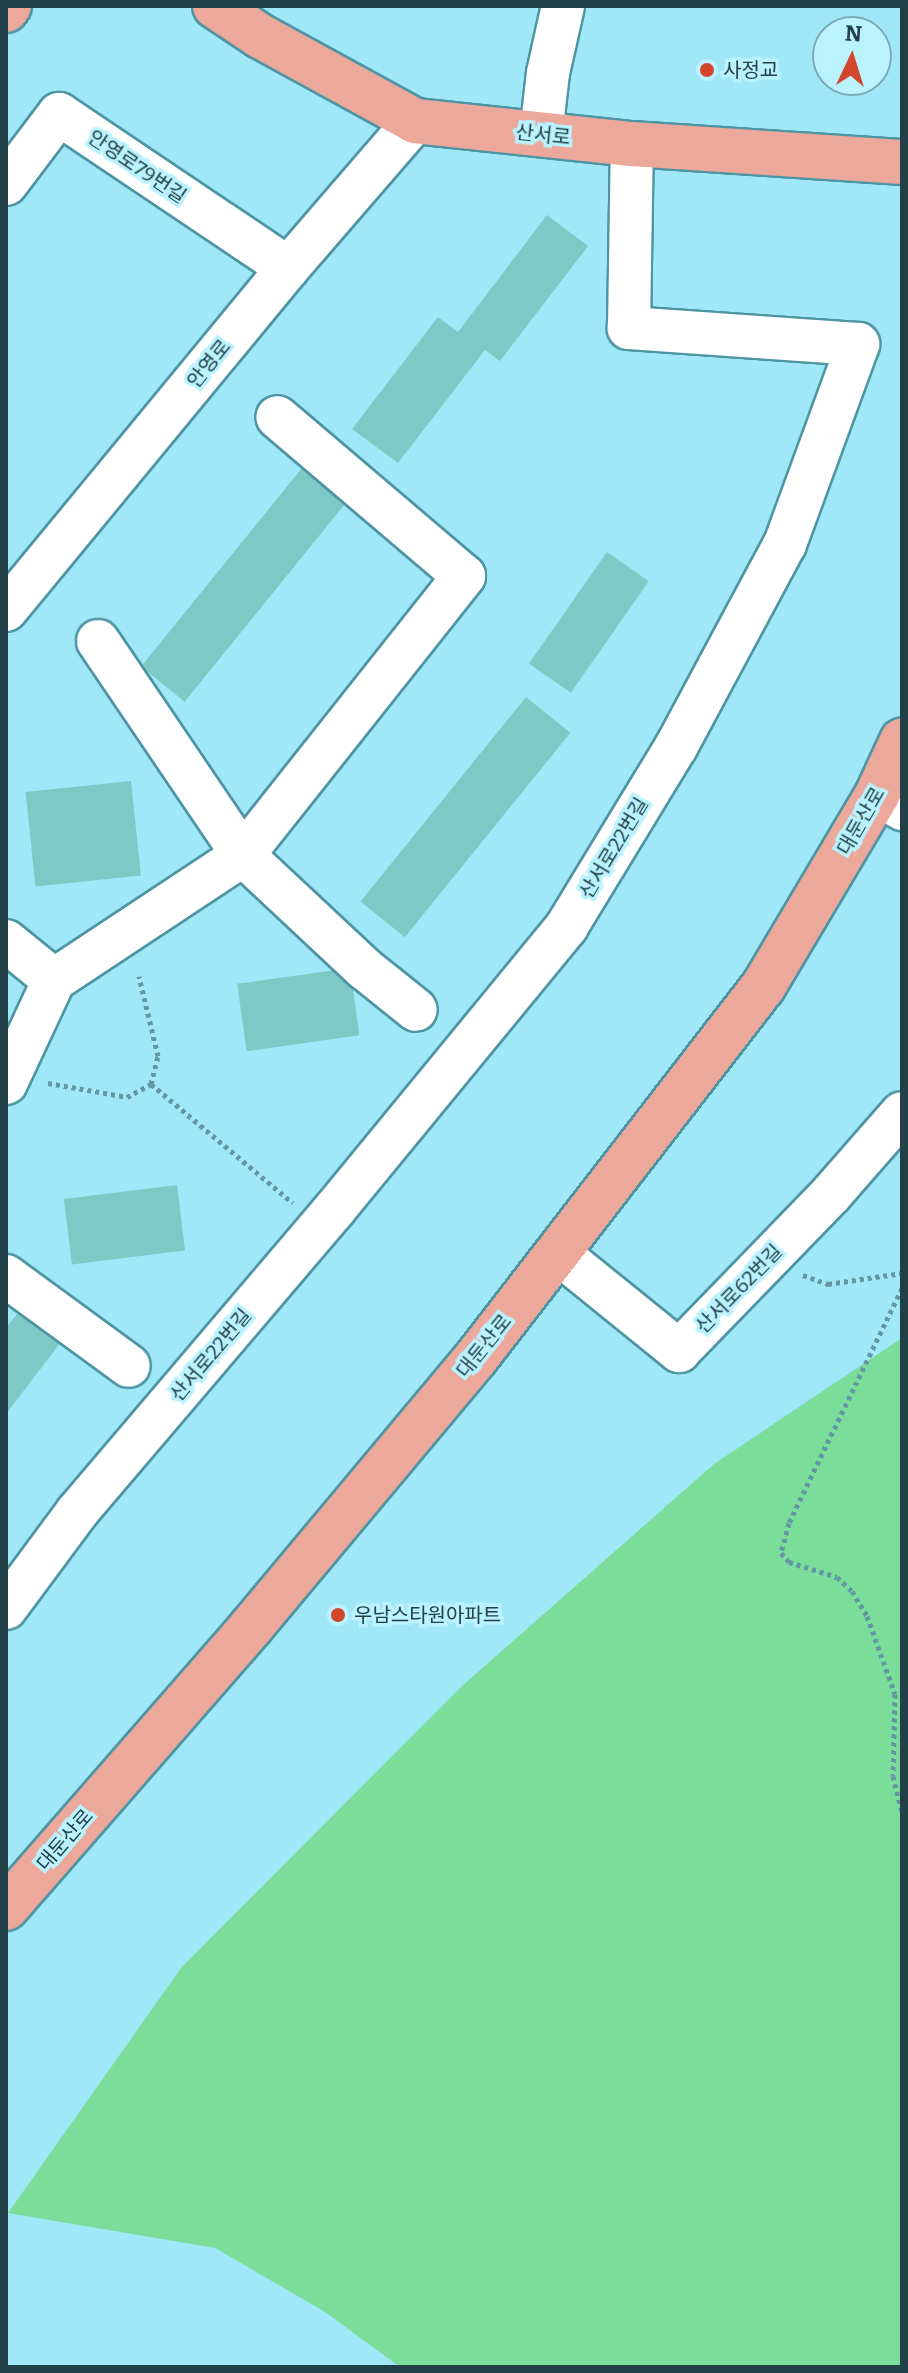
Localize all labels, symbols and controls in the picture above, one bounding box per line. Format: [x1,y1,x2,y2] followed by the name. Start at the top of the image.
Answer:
[812,16,892,96] north arrow
[844,19,863,48] text: N
[723,58,778,82] place label: 사정교
[698,61,716,79] marker: 사정교
[514,120,572,150] street label: 산서로
[83,125,191,209] street label: 안영로79번길
[182,335,236,393] street label: 안영로
[832,783,890,859] street label: 대둔산로
[574,793,654,903] street label: 산서로22번길
[691,1240,787,1338] street label: 산서로62번길
[165,1304,257,1406] street label: 산서로22번길
[452,1310,516,1382] street label: 대둔산로
[354,1603,501,1627] place label: 우남스타원아파트
[329,1606,347,1624] marker: 우남스타원아파트
[32,1804,98,1876] street label: 대둔산로

